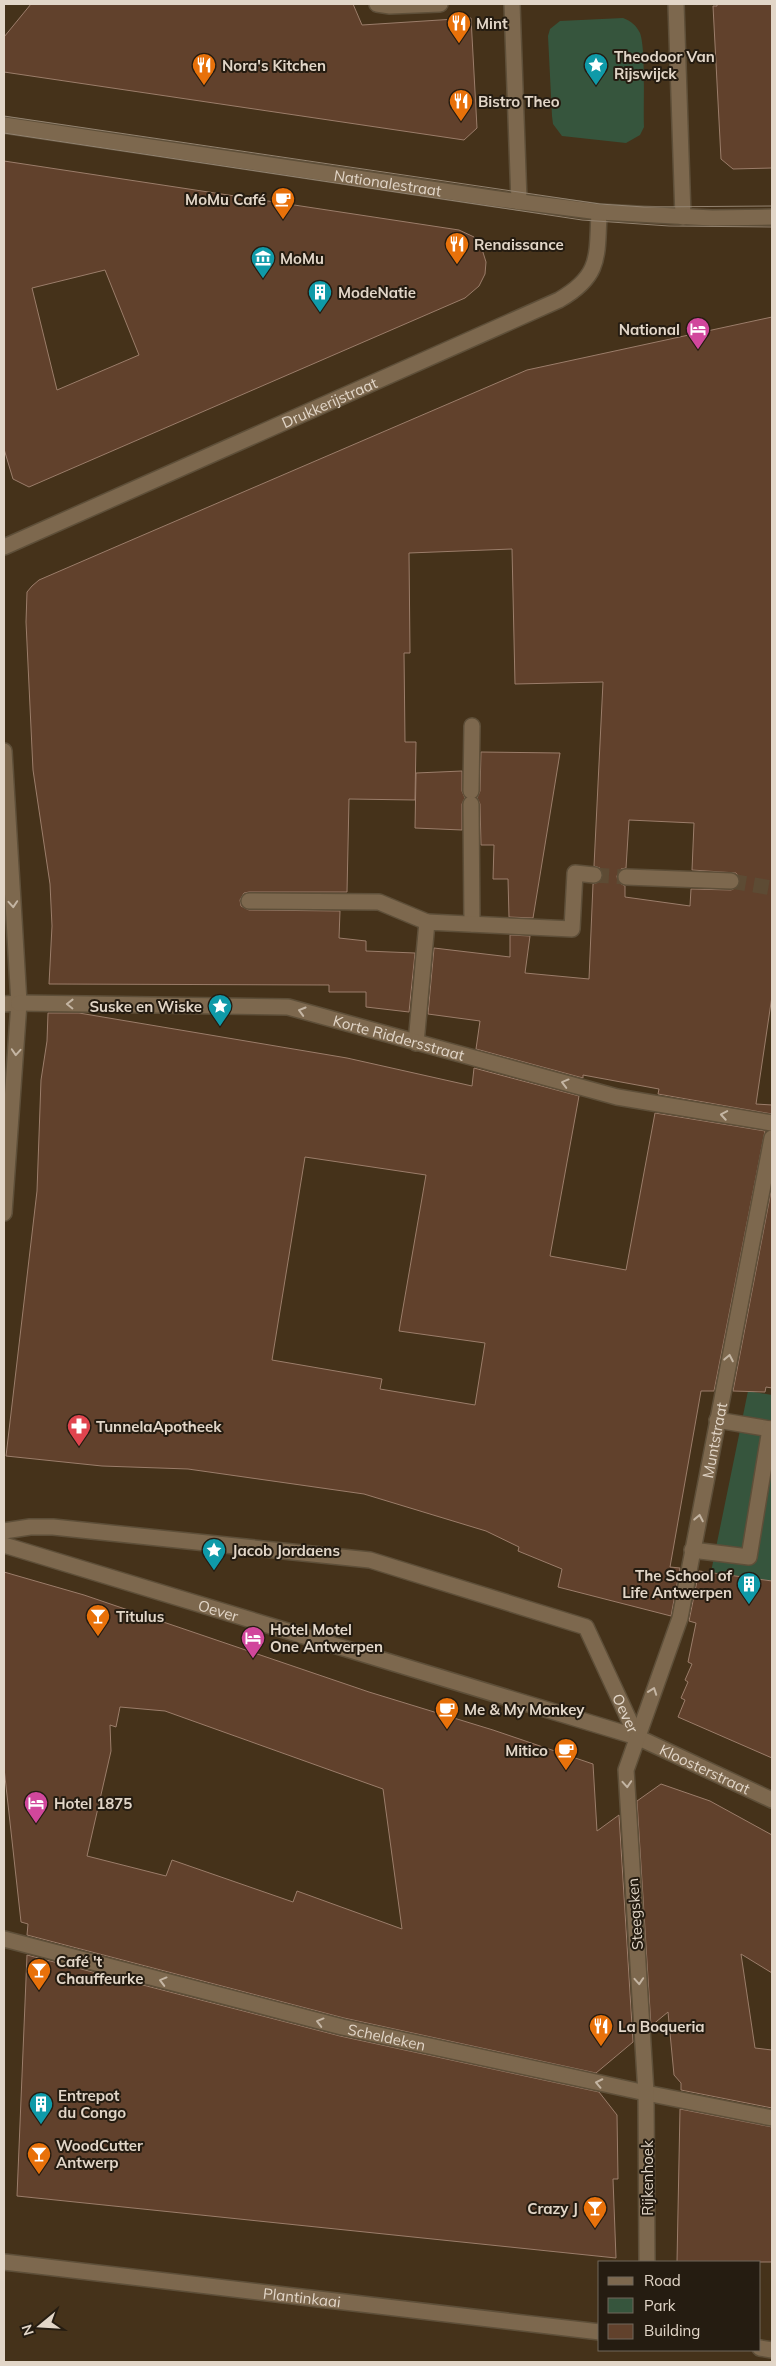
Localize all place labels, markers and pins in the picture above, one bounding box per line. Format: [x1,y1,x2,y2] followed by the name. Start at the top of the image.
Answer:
[446,10,472,44] restaurant icon: Mint
[476,14,508,33] place label: Mint
[614,47,715,83] place label: Theodoor Van Rijswijck
[191,52,217,86] restaurant icon: Nora's Kitchen
[583,52,609,86] place icon: Theodoor Van Rijswijck
[222,56,326,75] place label: Nora's Kitchen
[448,88,474,122] restaurant icon: Bistro Theo
[478,92,560,111] place label: Bistro Theo
[270,186,296,220] cafe icon: MoMu Café
[185,190,266,209] place label: MoMu Café
[444,231,470,265] restaurant icon: Renaissance
[474,235,564,254] place label: Renaissance
[250,245,276,279] museum icon: MoMu
[280,249,324,268] place label: MoMu
[307,279,333,313] building icon: ModeNatie
[338,283,416,302] place label: ModeNatie
[685,316,711,350] hotel icon: National
[619,320,680,339] place label: National
[207,993,233,1027] place icon: Suske en Wiske
[89,997,202,1016] place label: Suske en Wiske
[66,1413,92,1447] pharmacy icon: TunnelaApotheek
[96,1417,222,1436] place label: TunnelaApotheek
[201,1537,227,1571] place icon: Jacob Jordaens
[232,1541,340,1560] place label: Jacob Jordaens
[622,1566,732,1602] place label: The School of Life Antwerpen
[736,1571,762,1605] building icon: The School of Life Antwerpen
[85,1603,111,1637] bar icon: Titulus
[116,1607,164,1626] place label: Titulus
[270,1620,383,1656] place label: Hotel Motel One Antwerpen
[240,1625,266,1659] hotel icon: Hotel Motel One Antwerpen
[434,1696,460,1730] cafe icon: Me & My Monkey
[464,1700,585,1719] place label: Me & My Monkey
[553,1737,579,1771] cafe icon: Mitico
[505,1741,548,1760] place label: Mitico
[23,1790,49,1824] hotel icon: Hotel 1875
[54,1794,132,1813] place label: Hotel 1875
[56,1952,143,1988] place label: Café 't Chauffeurke
[26,1957,52,1991] bar icon: Café 't Chauffeurke
[588,2013,614,2047] restaurant icon: La Boqueria
[618,2017,705,2036] place label: La Boqueria
[58,2086,126,2122] place label: Entrepot du Congo
[28,2091,54,2125] building icon: Entrepot du Congo
[56,2136,143,2172] place label: WoodCutter Antwerp
[26,2141,52,2175] bar icon: WoodCutter Antwerp
[582,2195,608,2229] bar icon: Crazy J
[527,2199,578,2218] place label: Crazy J

